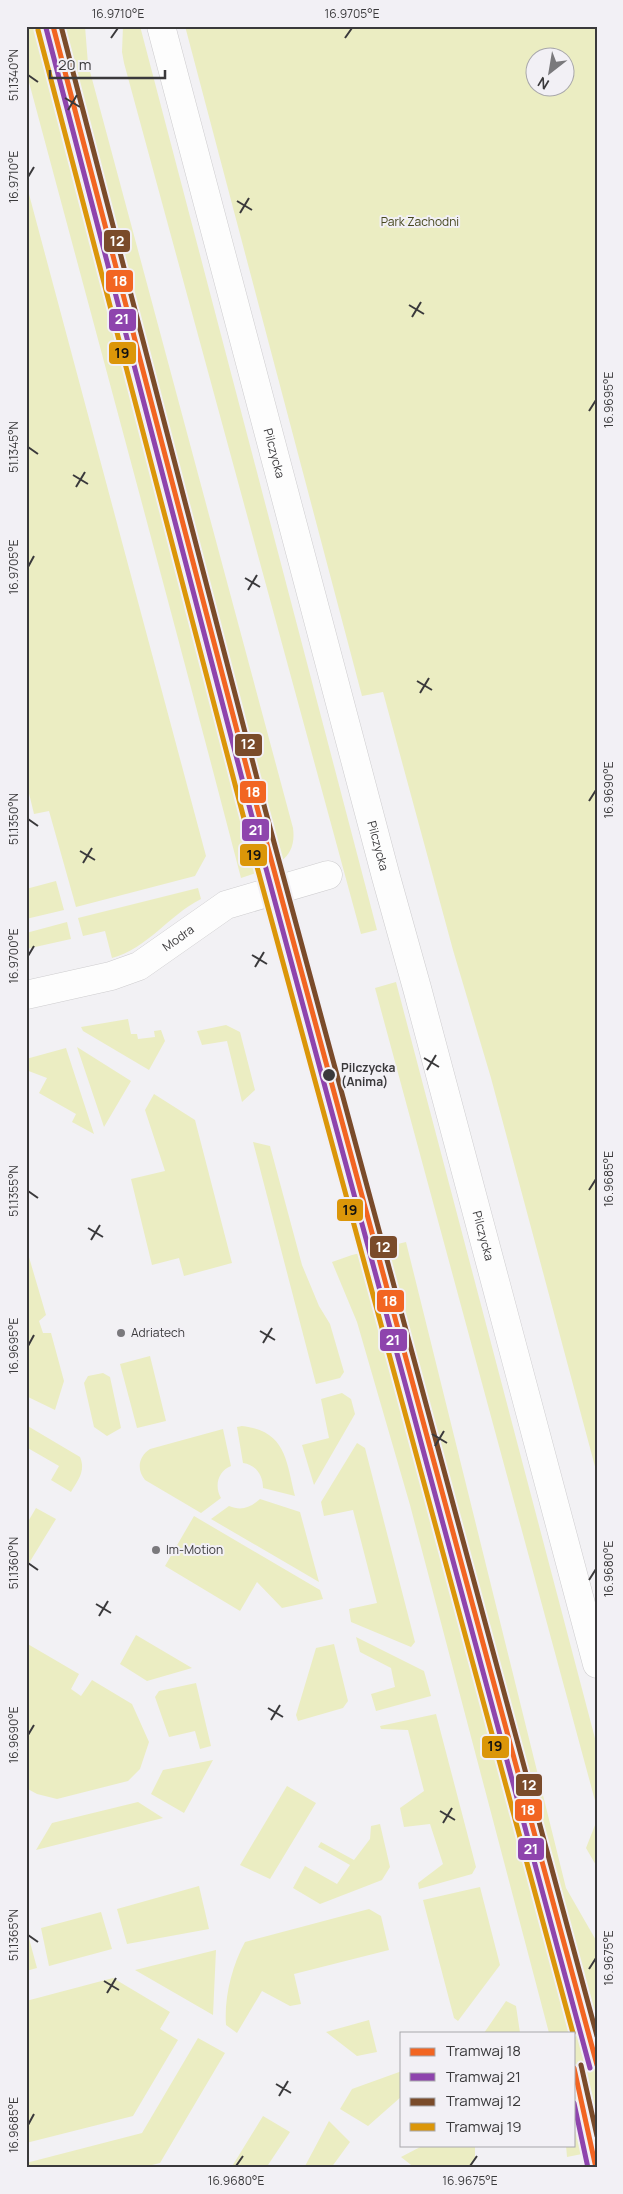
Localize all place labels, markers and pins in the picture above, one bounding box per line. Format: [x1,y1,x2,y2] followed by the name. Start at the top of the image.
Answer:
[341,1059,395,1090] place label: Pilczycka (Anima)
[321,1067,337,1083] marker: Pilczycka (Anima)
[131,1324,185,1341] place label: Adriatech
[115,1327,127,1339] marker: Adriatech
[166,1541,223,1558] place label: Im-Motion
[150,1544,162,1556] marker: Im-Motion

